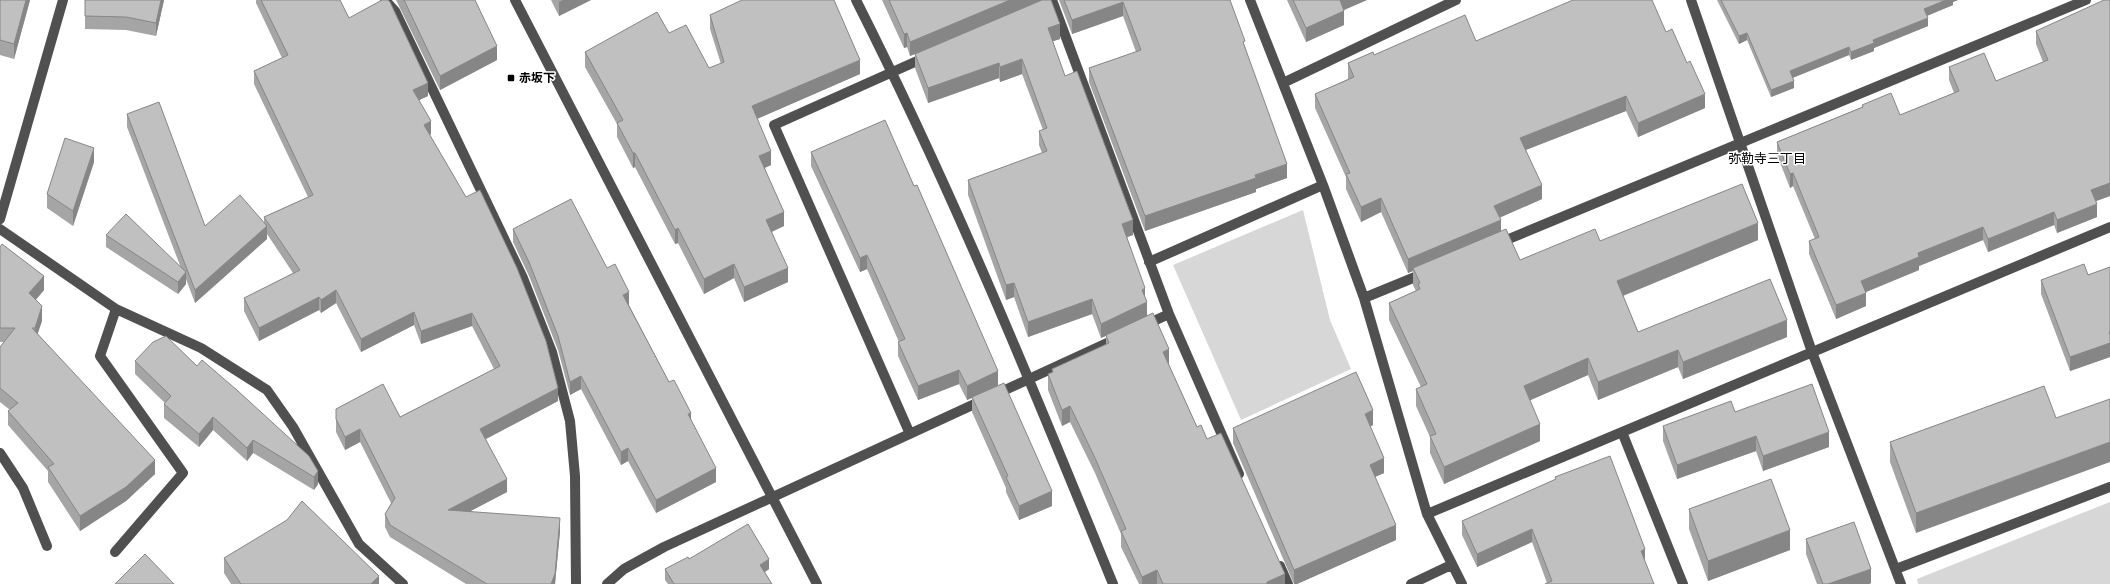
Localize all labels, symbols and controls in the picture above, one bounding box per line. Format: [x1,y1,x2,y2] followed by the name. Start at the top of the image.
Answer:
[519,70,555,84] place label: 赤坂下
[506,73,516,83] marker: 赤坂下
[1728,150,1806,166] district label: 弥勒寺三丁目

